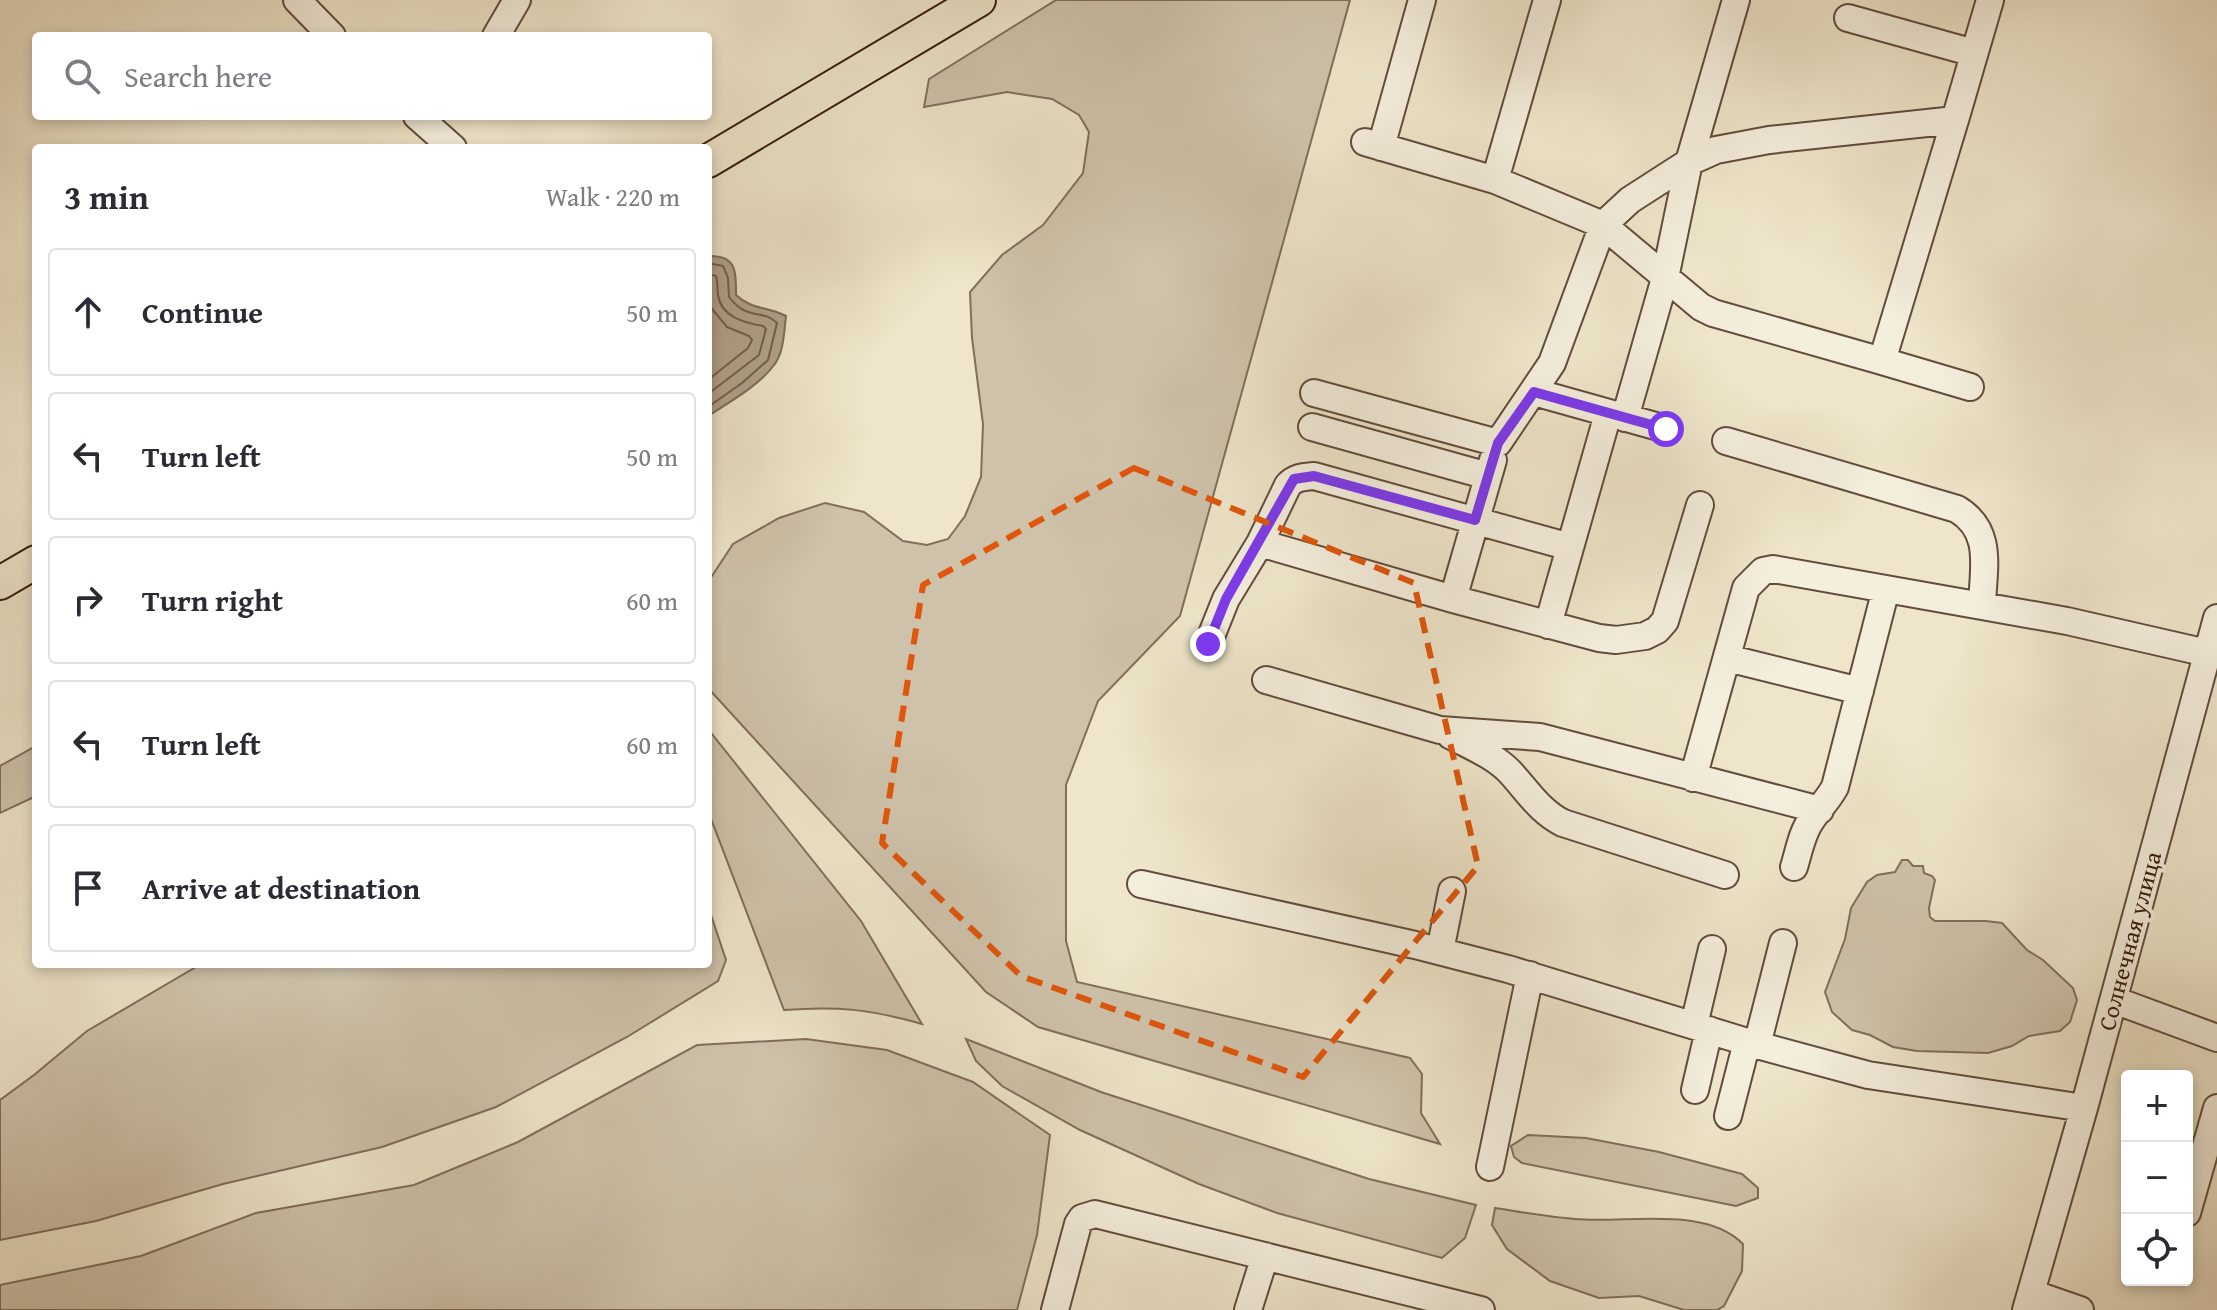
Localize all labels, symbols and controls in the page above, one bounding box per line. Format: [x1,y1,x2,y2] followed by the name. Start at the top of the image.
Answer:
[32,32,712,120] search box
[60,54,104,98] icon: search
[124,54,272,98] text: Search here
[64,172,149,221] text: 3 min
[546,177,680,216] text: Walk · 220 m
[66,290,110,334] icon: ahead
[142,290,263,334] text: Continue
[626,293,678,332] text: 50 m
[1648,411,1684,447] route start
[66,434,110,478] icon: left
[142,434,261,478] text: Turn left
[626,437,678,476] text: 50 m
[66,578,110,622] icon: right
[142,578,283,622] text: Turn right
[626,581,678,620] text: 60 m
[1190,626,1226,662] route end
[66,722,110,766] icon: left
[142,722,261,766] text: Turn left
[626,725,678,764] text: 60 m
[2089,847,2170,1034] street label: Солнечная улица
[66,866,110,910] icon: arrive
[142,866,420,910] text: Arrive at destination
[2121,1070,2193,1286] map controls
[2121,1070,2193,1142] button: +
[2121,1142,2193,1214] button: −
[2121,1214,2193,1286] button: locate

